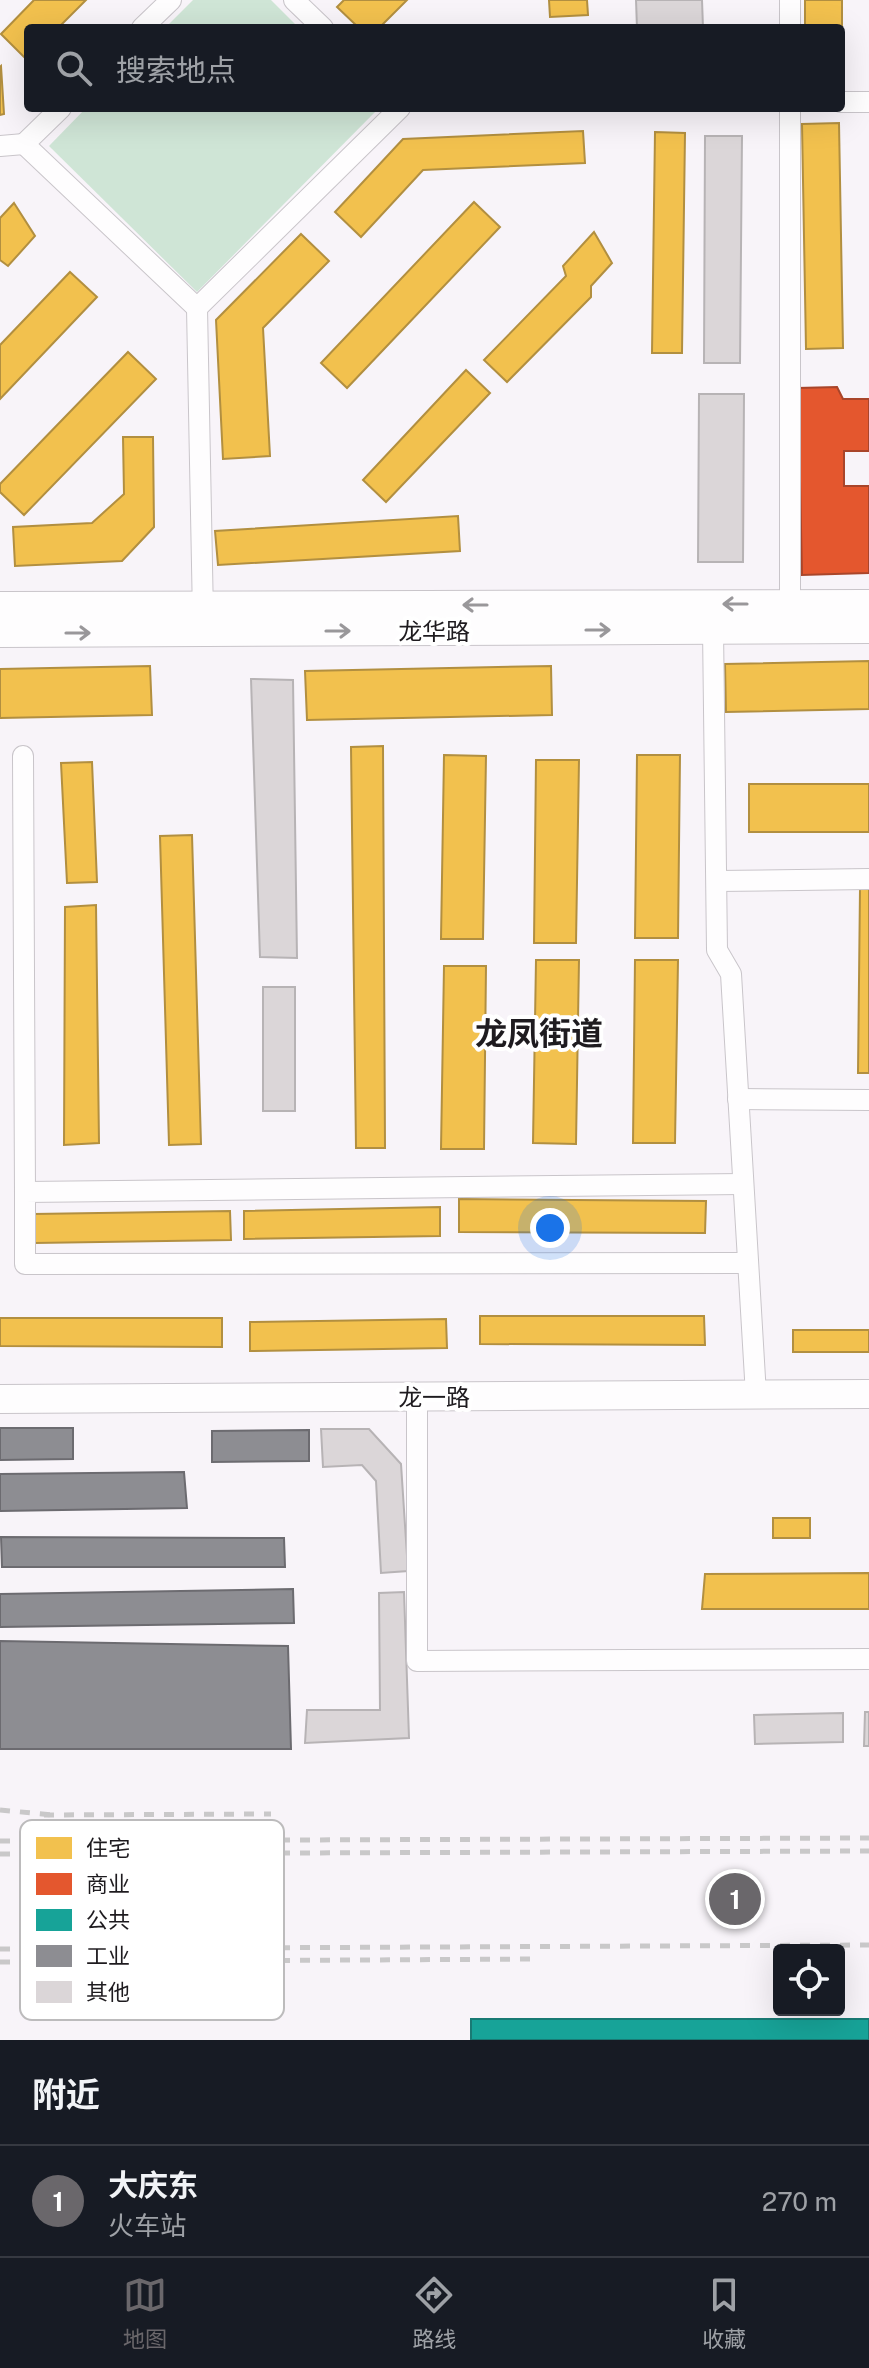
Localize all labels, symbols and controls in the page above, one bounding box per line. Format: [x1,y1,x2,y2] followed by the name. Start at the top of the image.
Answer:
[24,24,845,112] search box
[52,46,96,90] icon: search
[116,52,236,88] text: 搜索地点
[722,596,749,612] one-way arrow
[462,597,489,613] one-way arrow
[398,617,470,645] street label: 龙华路
[584,622,611,638] one-way arrow
[324,623,351,639] one-way arrow
[64,625,91,641] one-way arrow
[475,1015,603,1052] district label: 龙凤街道
[530,1208,570,1248] your location
[398,1383,470,1411] street label: 龙一路
[20,1820,284,2020] legend
[86,1835,130,1861] text: 住宅
[709,1869,761,1929] pin: 1
[86,1871,130,1897] text: 商业
[86,1907,130,1933] text: 公共
[86,1943,130,1969] text: 工业
[773,1944,845,2016] map controls
[773,1944,845,2016] button: locate
[86,1979,130,2005] text: 其他
[32,2075,100,2115] text: 附近
[108,2167,198,2203] text: 大庆东
[52,2186,64,2217] text: 1
[762,2186,837,2217] text: 270 m
[108,2210,186,2241] text: 火车站
[123,2273,167,2353] tab: 地图
[412,2273,456,2353] tab: 路线
[702,2273,746,2353] tab: 收藏

